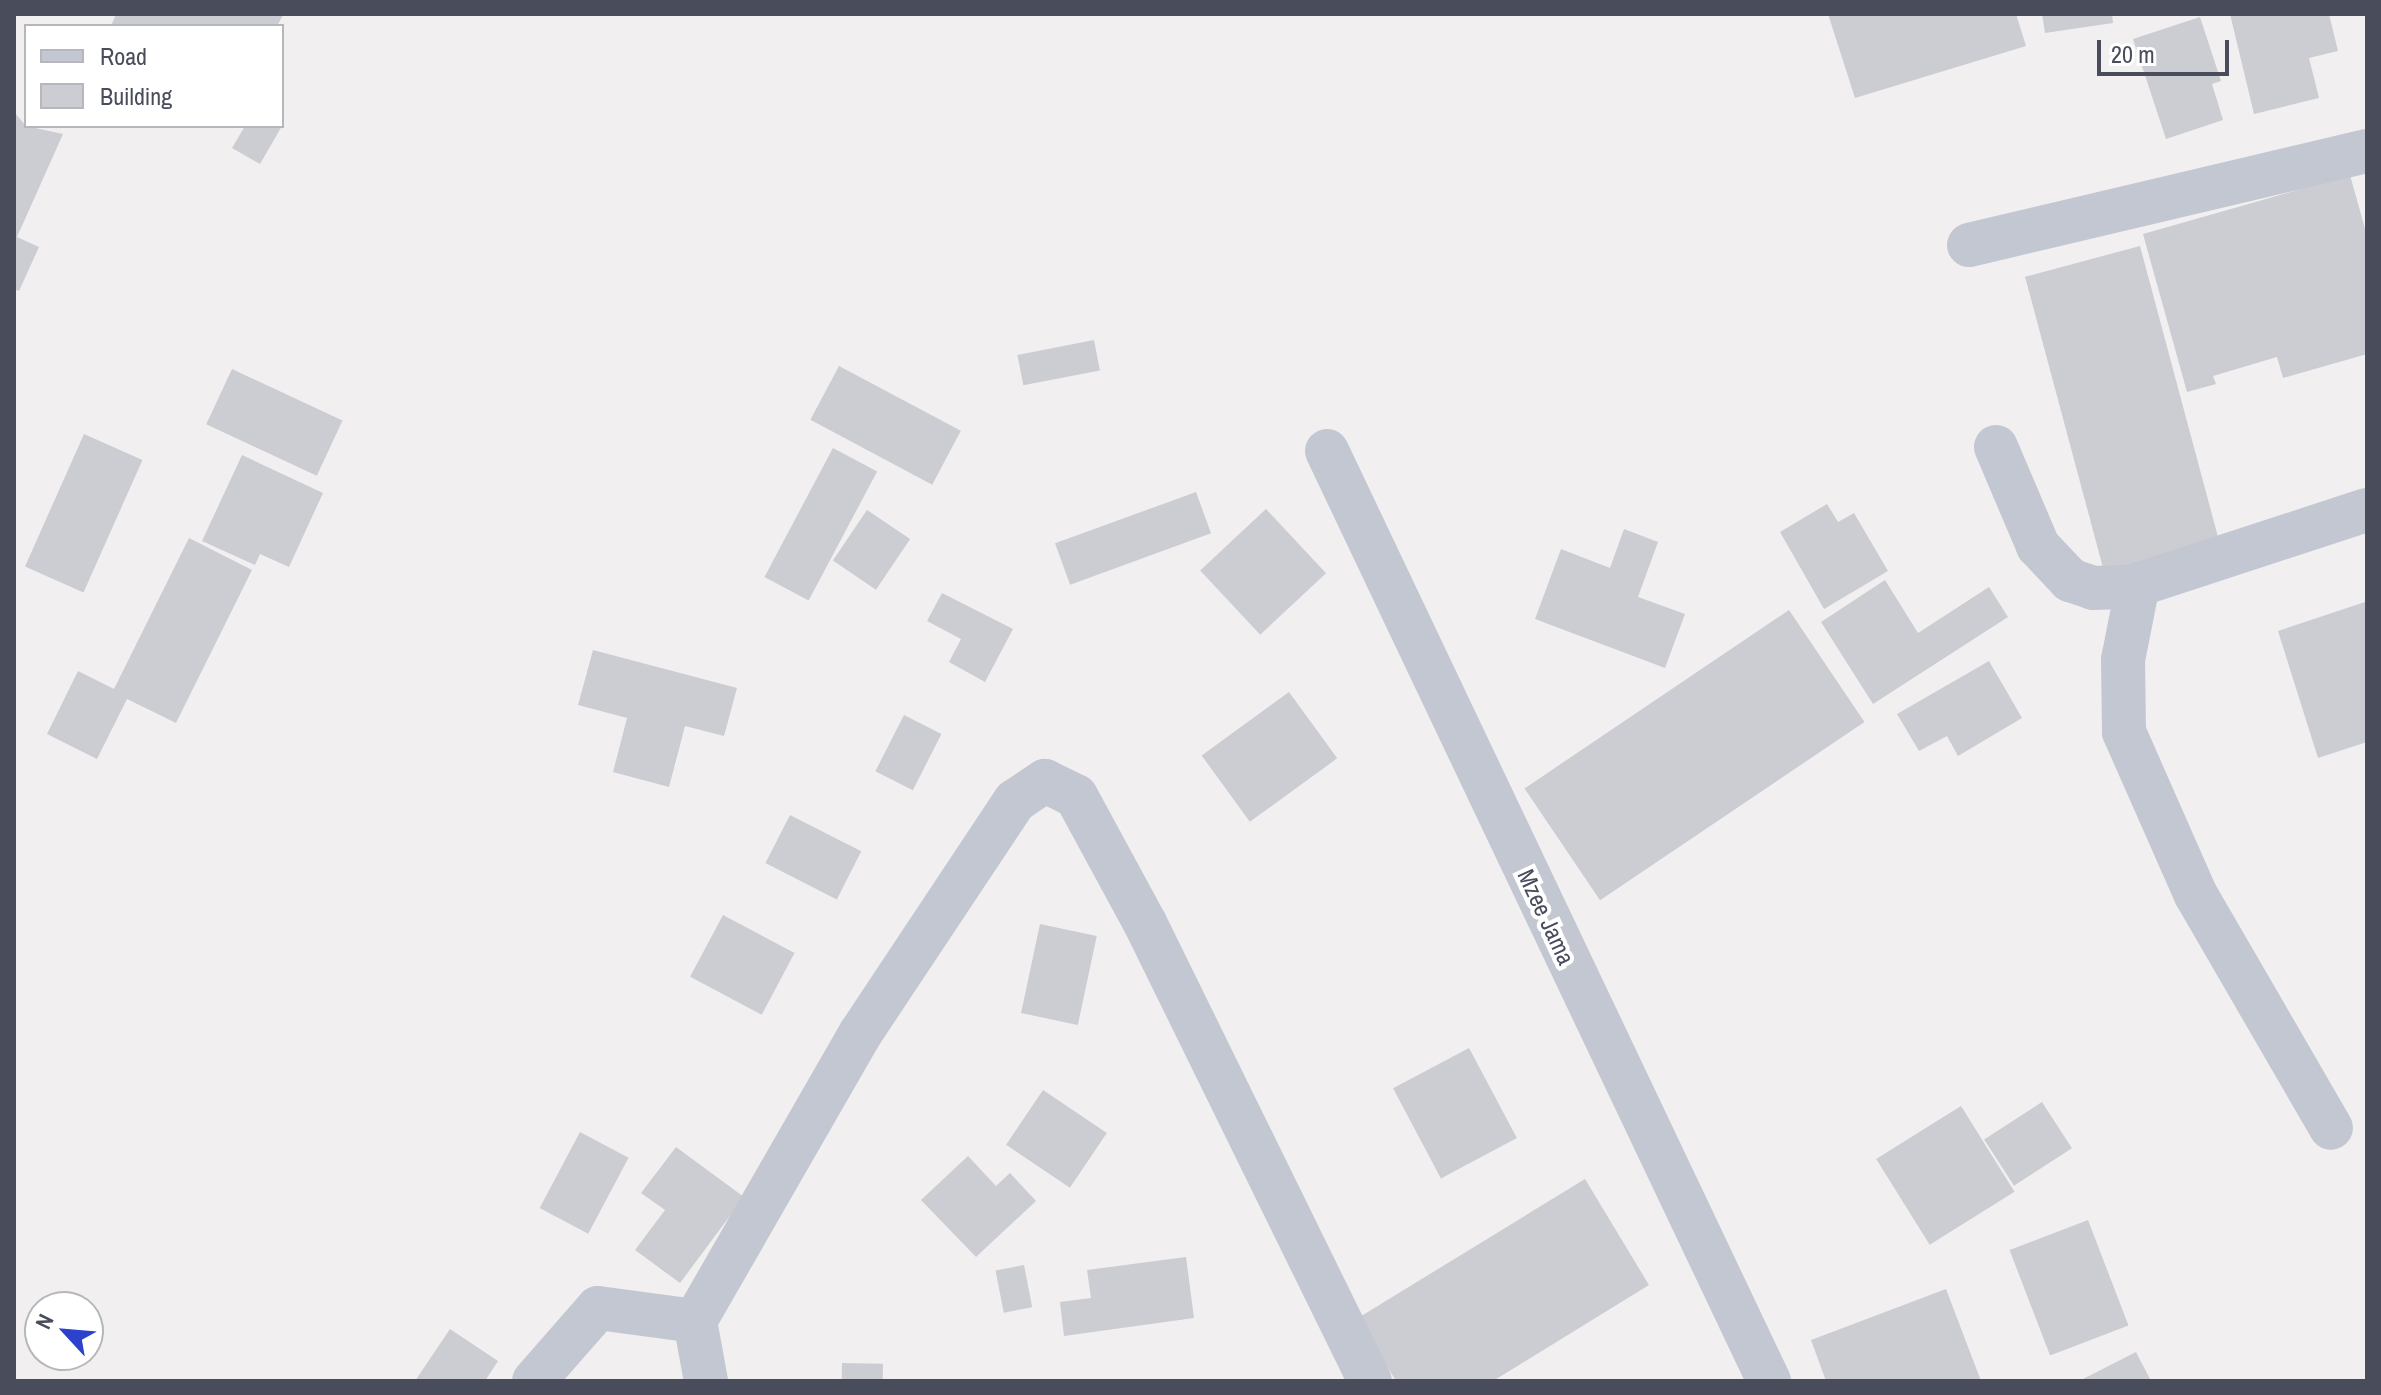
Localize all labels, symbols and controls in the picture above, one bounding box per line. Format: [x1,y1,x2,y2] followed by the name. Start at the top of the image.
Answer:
[24,24,284,128] legend
[2101,24,2233,74] scale bar
[2111,38,2155,70] text: 20 m
[100,40,147,72] text: Road
[100,80,172,112] text: Building
[1511,865,1581,969] street label: Mzee Jama
[24,1291,104,1371] north arrow
[28,1309,61,1334] text: N

